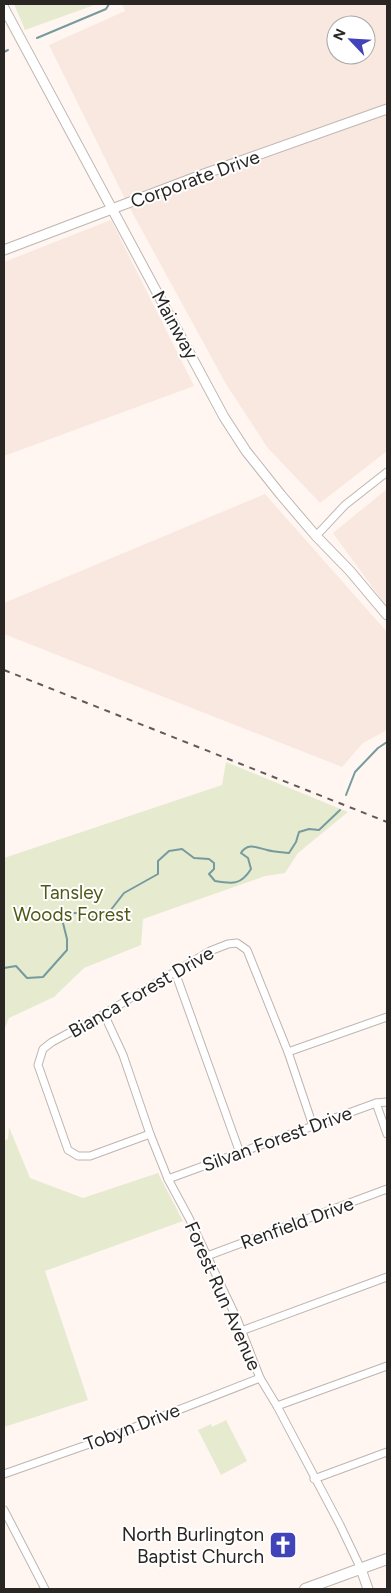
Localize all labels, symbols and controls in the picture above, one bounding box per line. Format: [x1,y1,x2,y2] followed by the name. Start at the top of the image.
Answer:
[326,15,376,65] north arrow
[330,26,350,43] text: N
[127,145,263,213] street label: Corporate Drive
[147,287,203,363] street label: Mainway
[13,881,131,926] park label: Tansley Woods Forest
[64,941,218,1043] street label: Bianca Forest Drive
[199,1101,355,1177] street label: Silvan Forest Drive
[237,1192,357,1254] street label: Renfield Drive
[180,1218,266,1374] street label: Forest Run Avenue
[81,1398,183,1456] street label: Tobyn Drive
[122,1523,264,1568] place label: North Burlington Baptist Church
[268,1530,298,1560] church icon: North Burlington Baptist Church

